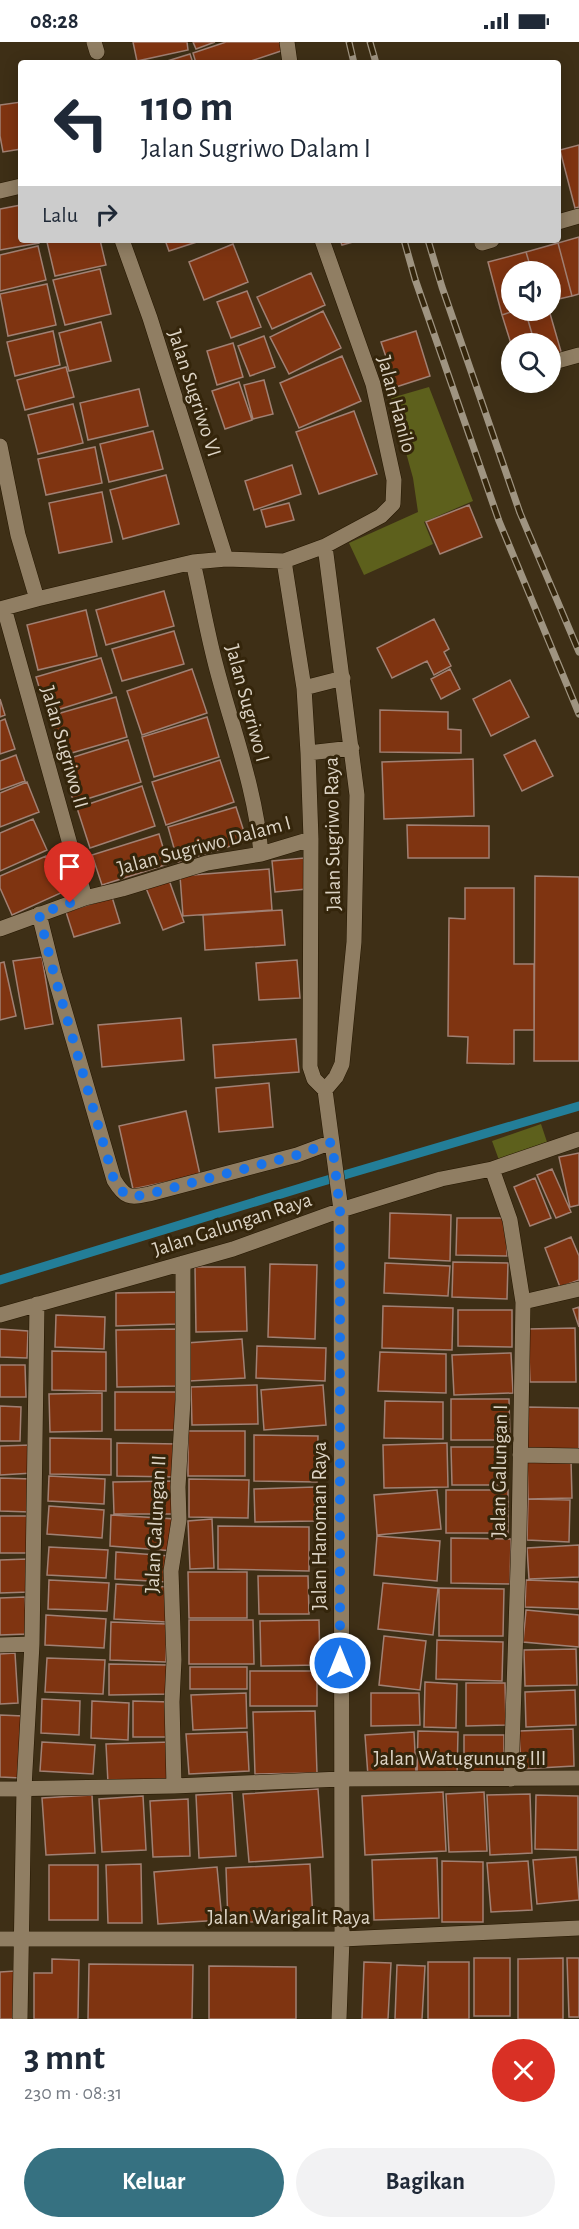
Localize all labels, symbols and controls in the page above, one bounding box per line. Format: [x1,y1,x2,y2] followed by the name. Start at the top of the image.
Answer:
[30,10,79,32] text: 08:28
[42,84,120,162] icon: left
[141,86,233,128] text: 110 m
[141,135,371,162] text: Jalan Sugriwo Dalam I
[90,198,123,231] icon: right
[42,204,78,226] text: Lalu
[501,261,561,393] map controls
[501,261,561,321] button: sound
[164,327,225,459] street label: Jalan Sugriwo VI
[501,333,561,393] button: search
[373,353,420,455] street label: Jalan Hanilo
[222,642,273,764] street label: Jalan Sugriwo I
[37,684,92,811] street label: Jalan Sugriwo II
[321,756,344,911] street label: Jalan Sugriwo Raya
[115,812,293,879] street label: Jalan Sugriwo Dalam I
[44,841,95,903] pin
[53,850,86,883] icon: arrive
[150,1189,315,1260] street label: Jalan Galungan Raya
[488,1404,511,1538] street label: Jalan Galungan I
[309,1441,330,1610] street label: Jalan Hanoman Raya
[141,1454,170,1594] street label: Jalan Galungan II
[308,1631,372,1695] position arrow
[374,1748,546,1769] street label: Jalan Watugunung III
[208,1907,371,1928] street label: Jalan Warigalit Raya
[492,2039,555,2102] button: close
[24,2040,105,2076] text: 3 mnt
[24,2083,122,2103] text: 230 m · 08:31
[24,2148,284,2217] button: Keluar
[296,2148,555,2217] button: Bagikan

